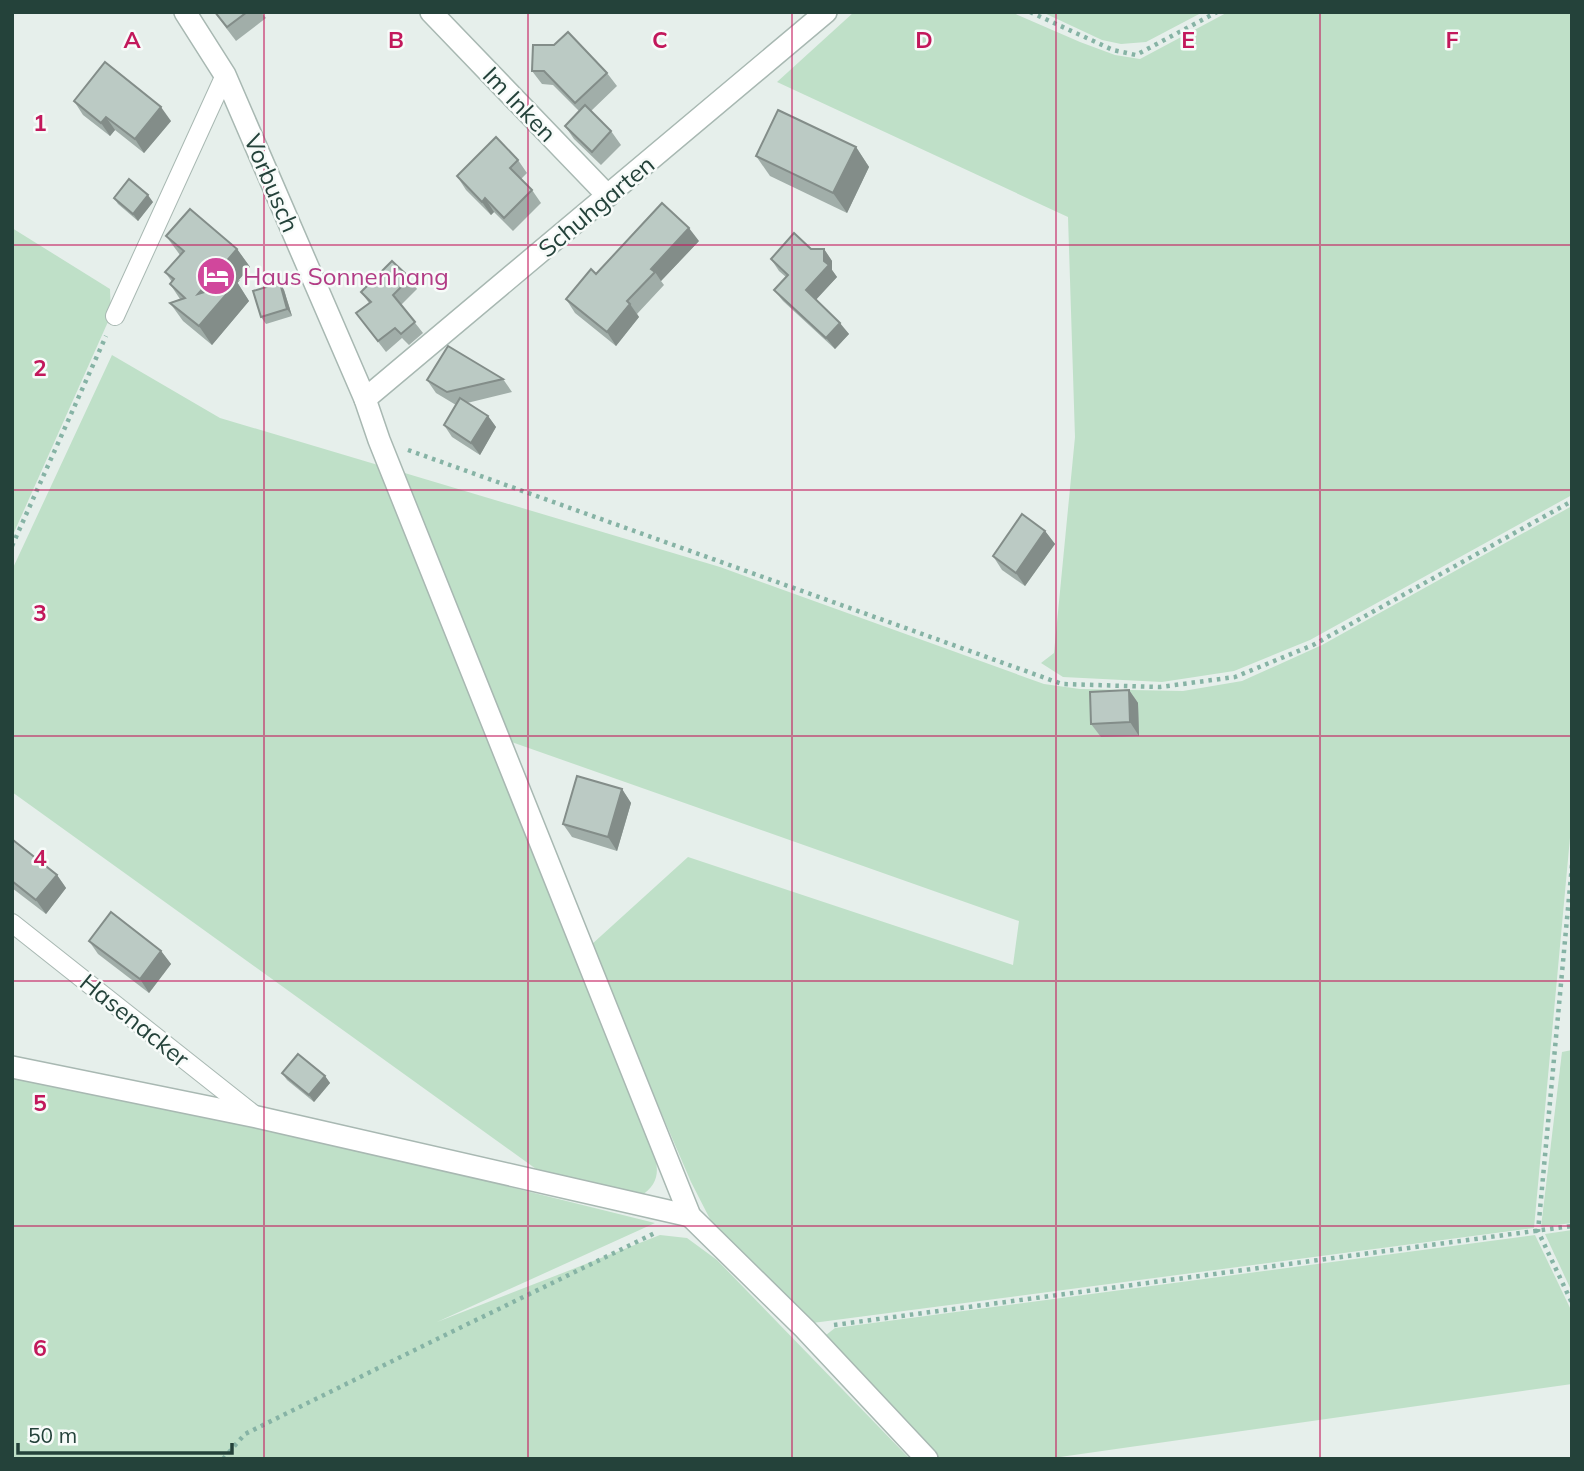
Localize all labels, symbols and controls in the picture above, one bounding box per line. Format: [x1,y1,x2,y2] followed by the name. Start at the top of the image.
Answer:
[123,25,141,54] text: A
[388,25,404,54] text: B
[652,25,668,54] text: C
[915,25,933,54] text: D
[1181,25,1195,54] text: E
[1445,25,1459,54] text: F
[477,60,563,148] street label: Im Inken
[33,108,47,137] text: 1
[238,129,306,237] street label: Vorbusch
[532,149,660,263] street label: Schuhgarten
[195,255,237,297] hotel icon: Haus Sonnenhang
[243,261,449,291] place label: Haus Sonnenhang
[33,353,47,382] text: 2
[33,598,47,627] text: 3
[33,843,47,872] text: 4
[74,967,196,1073] street label: Hasenacker
[33,1088,47,1117] text: 5
[33,1333,47,1362] text: 6
[18,1412,231,1456] scale bar
[28,1422,77,1448] text: 50 m

